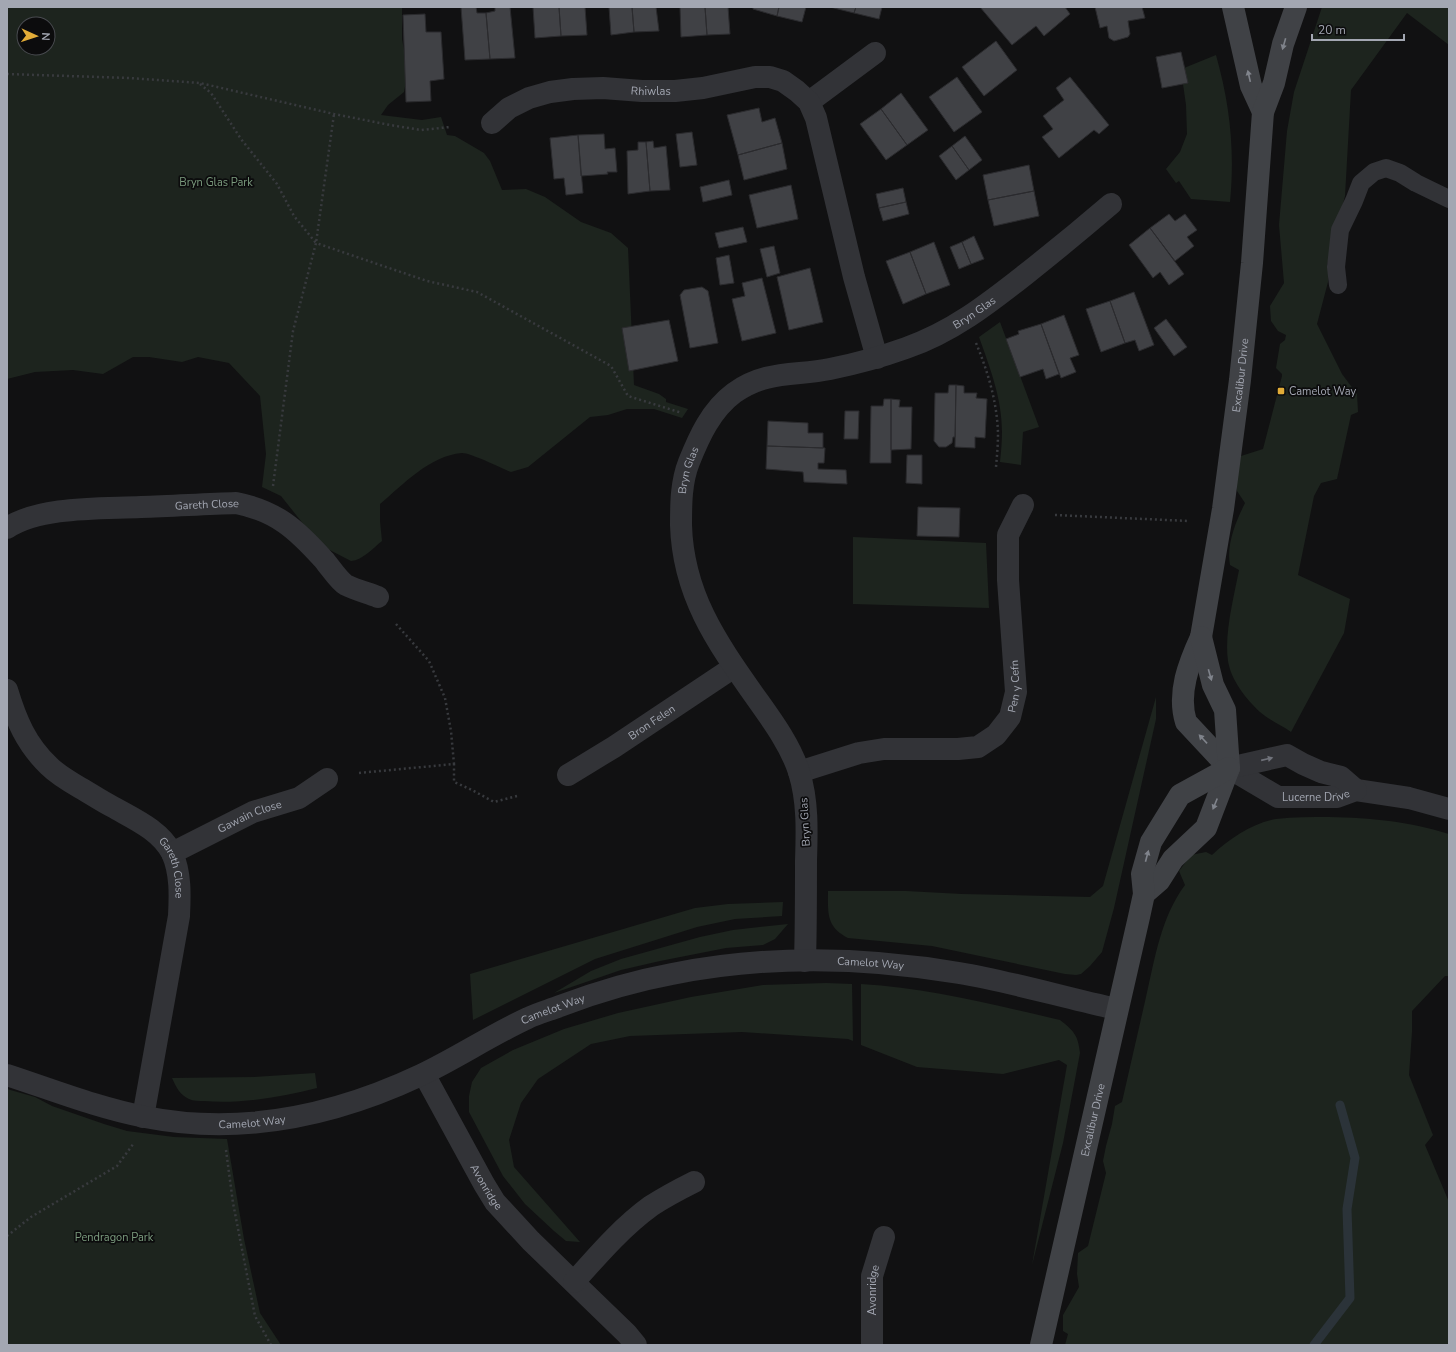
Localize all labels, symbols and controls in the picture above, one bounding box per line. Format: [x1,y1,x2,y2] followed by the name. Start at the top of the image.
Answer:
[16,16,56,56] north arrow
[1312,16,1404,42] scale bar
[1318,22,1346,38] text: 20 m
[38,32,53,41] text: N
[1280,38,1286,50] one-way arrow
[1246,70,1252,82] one-way arrow
[630,83,671,99] street label: Rhiwlas
[179,175,253,190] park label: Bryn Glas Park
[950,292,999,332] street label: Bryn Glas
[1228,337,1252,413] street label: Excalibur Drive
[1289,384,1357,399] place label: Camelot Way
[1276,386,1286,396] marker: Camelot Way
[674,444,702,495] street label: Bryn Glas
[174,495,241,513] street label: Gareth Close
[1004,660,1023,714] street label: Pen y Cefn
[1207,669,1213,681] one-way arrow
[625,701,678,743] street label: Bron Felen
[1198,734,1207,744] one-way arrow
[1261,756,1273,762] one-way arrow
[1282,785,1352,805] street label: Lucerne Drive
[215,796,283,836] street label: Gawain Close
[796,797,814,847] street label: Bryn Glas
[1212,798,1218,809] one-way arrow
[156,833,187,898] street label: Gareth Close
[1144,849,1150,861] one-way arrow
[837,953,905,973] street label: Camelot Way
[518,990,587,1028] street label: Camelot Way
[1077,1082,1108,1158] street label: Excalibur Drive
[219,1111,287,1132] street label: Camelot Way
[467,1161,506,1213] street label: Avonridge
[75,1230,154,1245] park label: Pendragon Park
[865,1263,883,1315] street label: Avonridge

